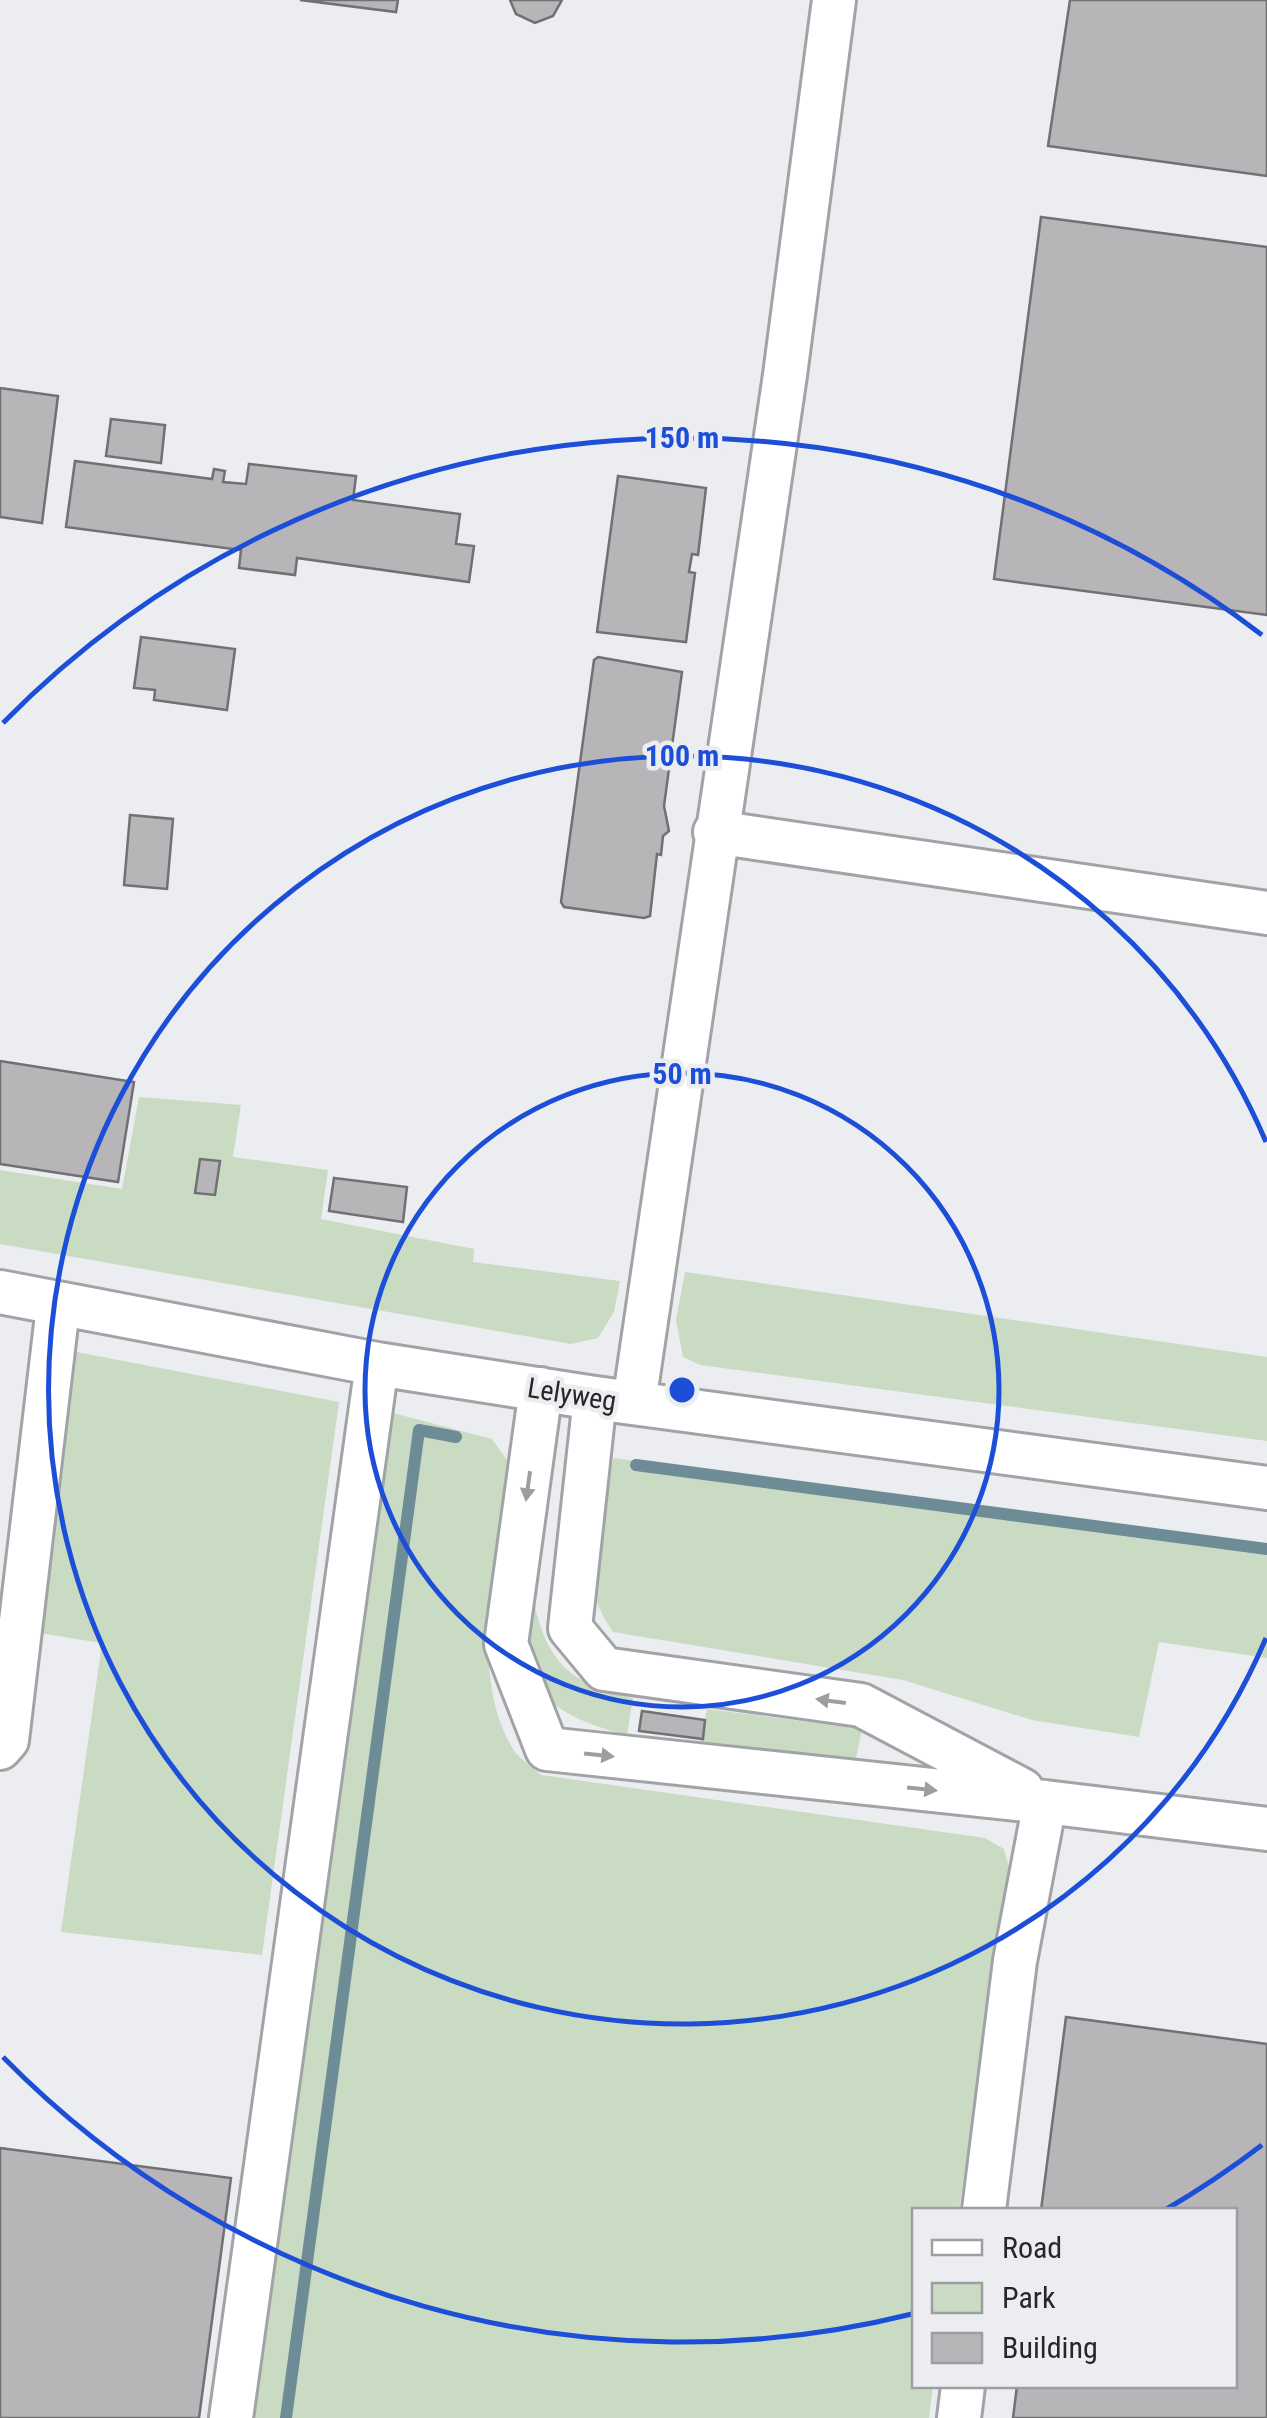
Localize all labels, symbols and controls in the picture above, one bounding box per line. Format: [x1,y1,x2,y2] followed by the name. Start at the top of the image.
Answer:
[645,420,719,455] text: 150 m
[645,738,719,773] text: 100 m
[652,1056,712,1091] text: 50 m
[525,1371,619,1418] street label: Lelyweg
[664,1372,700,1408] centre of rings
[519,1470,535,1502] one-way arrow
[815,1692,847,1708] one-way arrow
[583,1747,615,1763] one-way arrow
[907,1781,938,1797] one-way arrow
[912,2208,1237,2388] legend
[1002,2230,1062,2265] text: Road
[1002,2280,1056,2315] text: Park
[1002,2330,1098,2365] text: Building

